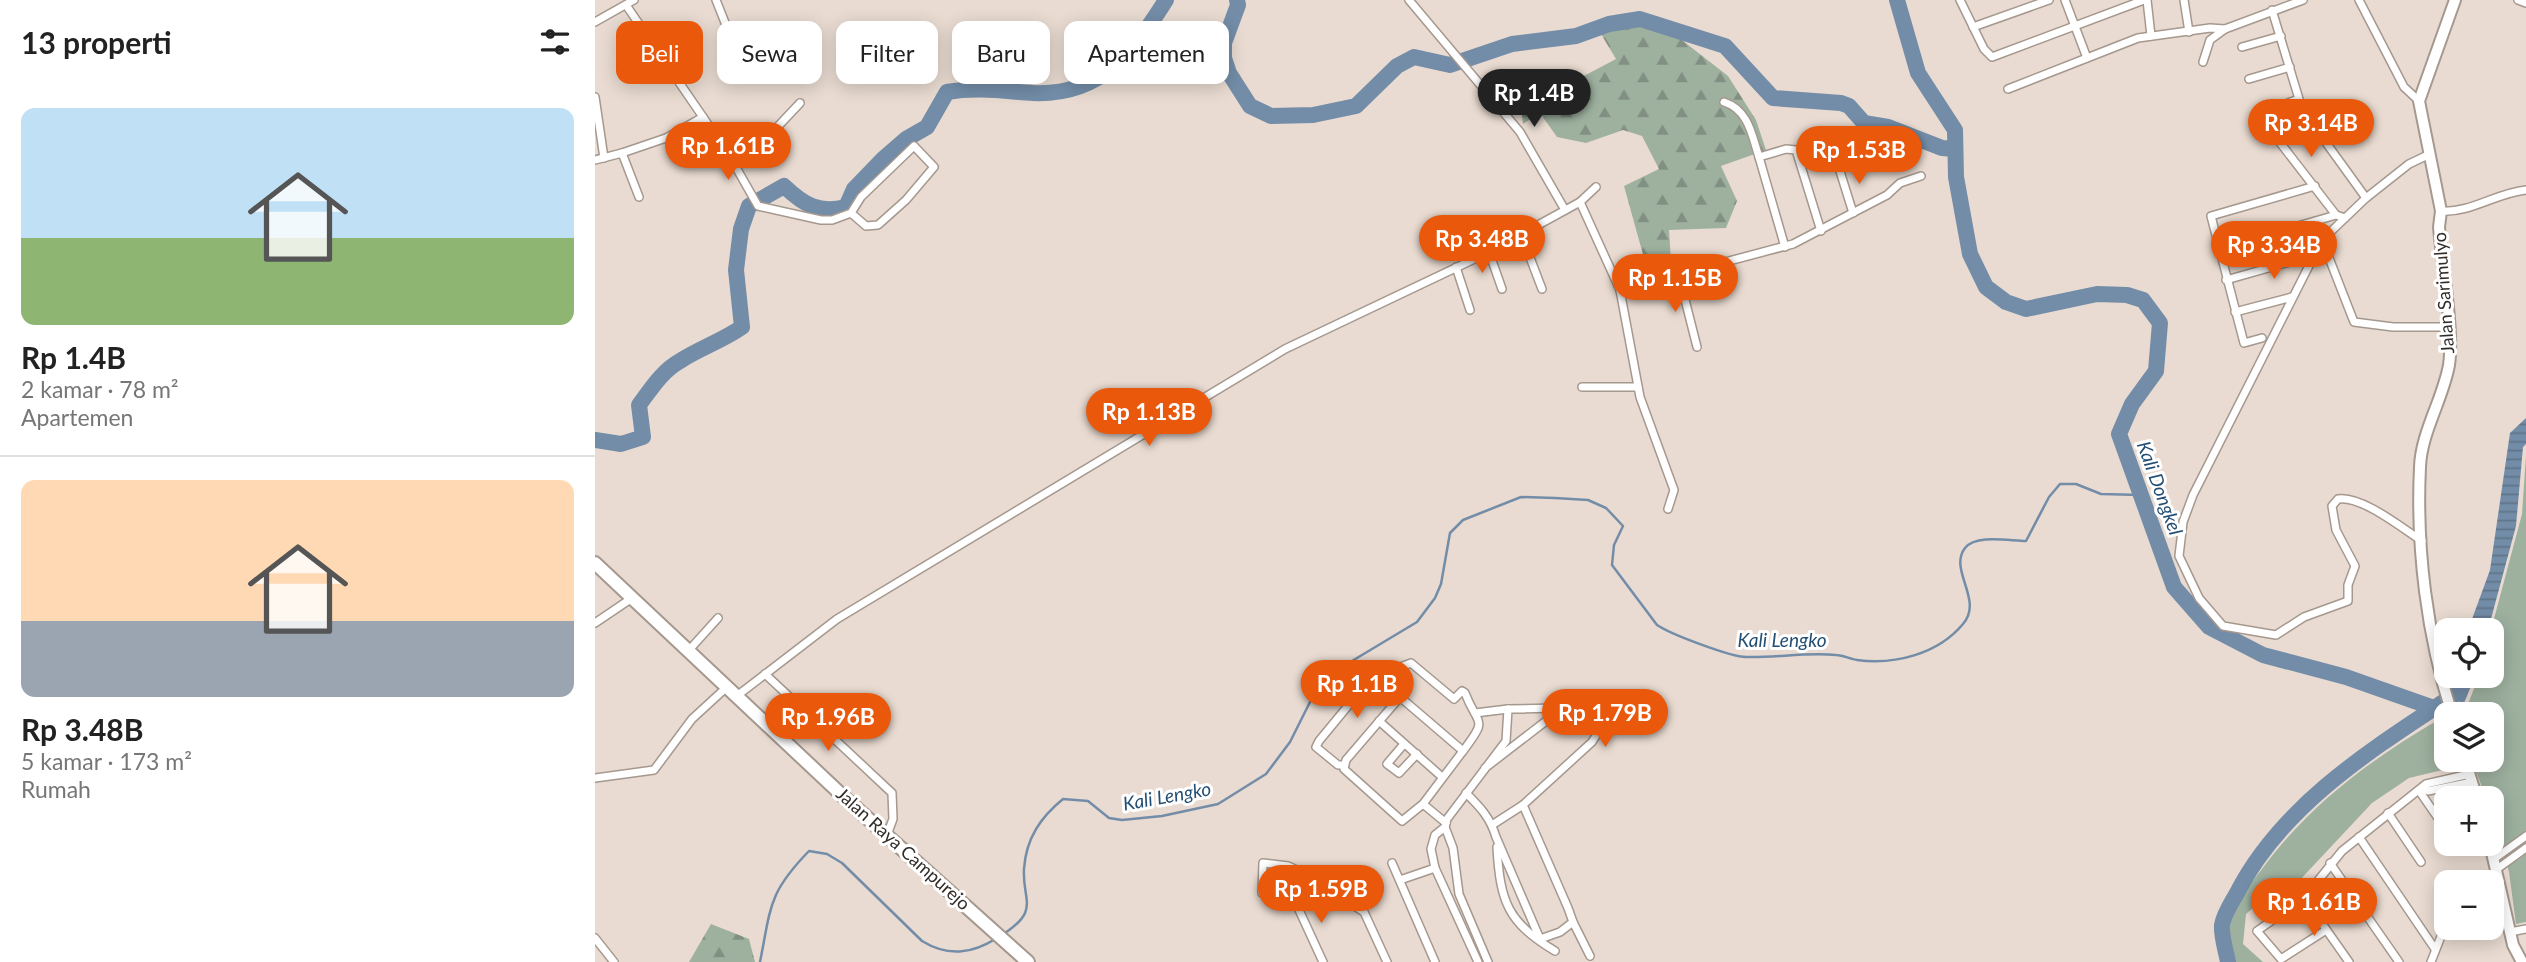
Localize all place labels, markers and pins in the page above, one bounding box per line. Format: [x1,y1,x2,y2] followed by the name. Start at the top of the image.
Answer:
[1469,69,1599,129] pin: Rp 1.4B
[2239,100,2383,159] pin: Rp 3.14B
[656,122,800,182] pin: Rp 1.61B
[1787,127,1931,186] pin: Rp 1.53B
[1410,216,1554,275] pin: Rp 3.48B
[2202,222,2346,281] pin: Rp 3.34B
[1603,254,1747,314] pin: Rp 1.15B
[1077,388,1221,448] pin: Rp 1.13B
[1292,660,1422,720] pin: Rp 1.1B
[1533,690,1677,749] pin: Rp 1.79B
[756,694,900,753] pin: Rp 1.96B
[1249,866,1393,925] pin: Rp 1.59B
[2242,878,2386,938] pin: Rp 1.61B

